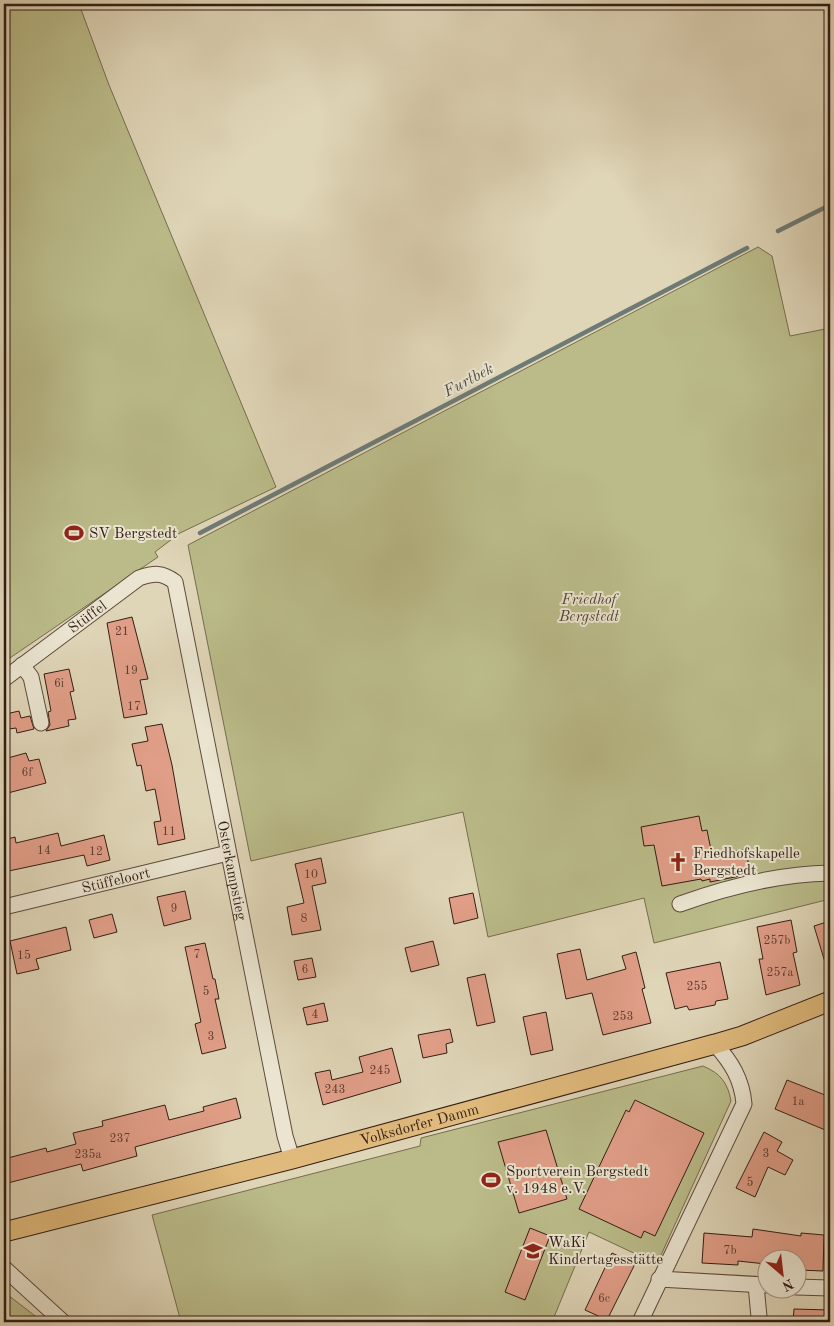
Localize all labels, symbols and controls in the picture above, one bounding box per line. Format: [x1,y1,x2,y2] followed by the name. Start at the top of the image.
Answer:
[440,361,497,401] water label: Furtbek
[63,522,85,544] sports icon: SV Bergstedt
[89,527,177,542] place label: SV Bergstedt
[558,593,619,625] park label: Friedhof Bergstedt
[66,599,110,637] street label: Stüffel
[115,626,129,638] house number: 21
[124,665,138,677] house number: 19
[54,678,64,690] house number: 6i
[127,701,141,713] house number: 17
[22,767,33,779] house number: 6f
[214,820,248,922] street label: Osterkampstieg
[162,826,176,838] house number: 11
[37,845,51,857] house number: 14
[89,846,103,858] house number: 12
[693,847,800,879] place label: Friedhofskapelle Bergstedt
[667,851,689,873] church icon: Friedhofskapelle Bergstedt
[80,866,152,897] street label: Stüffeloort
[304,869,318,881] house number: 10
[171,903,177,915] house number: 9
[301,913,308,925] house number: 8
[763,934,791,947] house number: 257b
[17,949,31,962] house number: 15
[194,949,200,961] house number: 7
[302,964,309,976] house number: 6
[767,966,793,979] house number: 257a
[687,980,707,993] house number: 255
[203,985,210,998] house number: 5
[312,1009,319,1021] house number: 4
[613,1010,633,1023] house number: 253
[208,1031,214,1043] house number: 3
[370,1064,390,1077] house number: 245
[325,1084,345,1096] house number: 243
[792,1096,805,1108] house number: 1a
[359,1103,481,1149] street label: Volksdorfer Damm
[110,1133,130,1145] house number: 237
[75,1148,101,1161] house number: 235a
[763,1148,769,1160] house number: 3
[506,1165,649,1197] place label: Sportverein Bergstedt v. 1948 e.V.
[480,1169,502,1191] sports icon: Sportverein Bergstedt v. 1948 e.V.
[747,1176,754,1189] house number: 5
[548,1236,663,1268] place label: WaKi Kindertagesstätte
[522,1240,544,1262] school or university icon: WaKi Kindertagesstätte
[723,1245,737,1257] house number: 7b
[756,1248,806,1298] north arrow
[779,1276,796,1293] text: N
[598,1293,610,1305] house number: 6c

